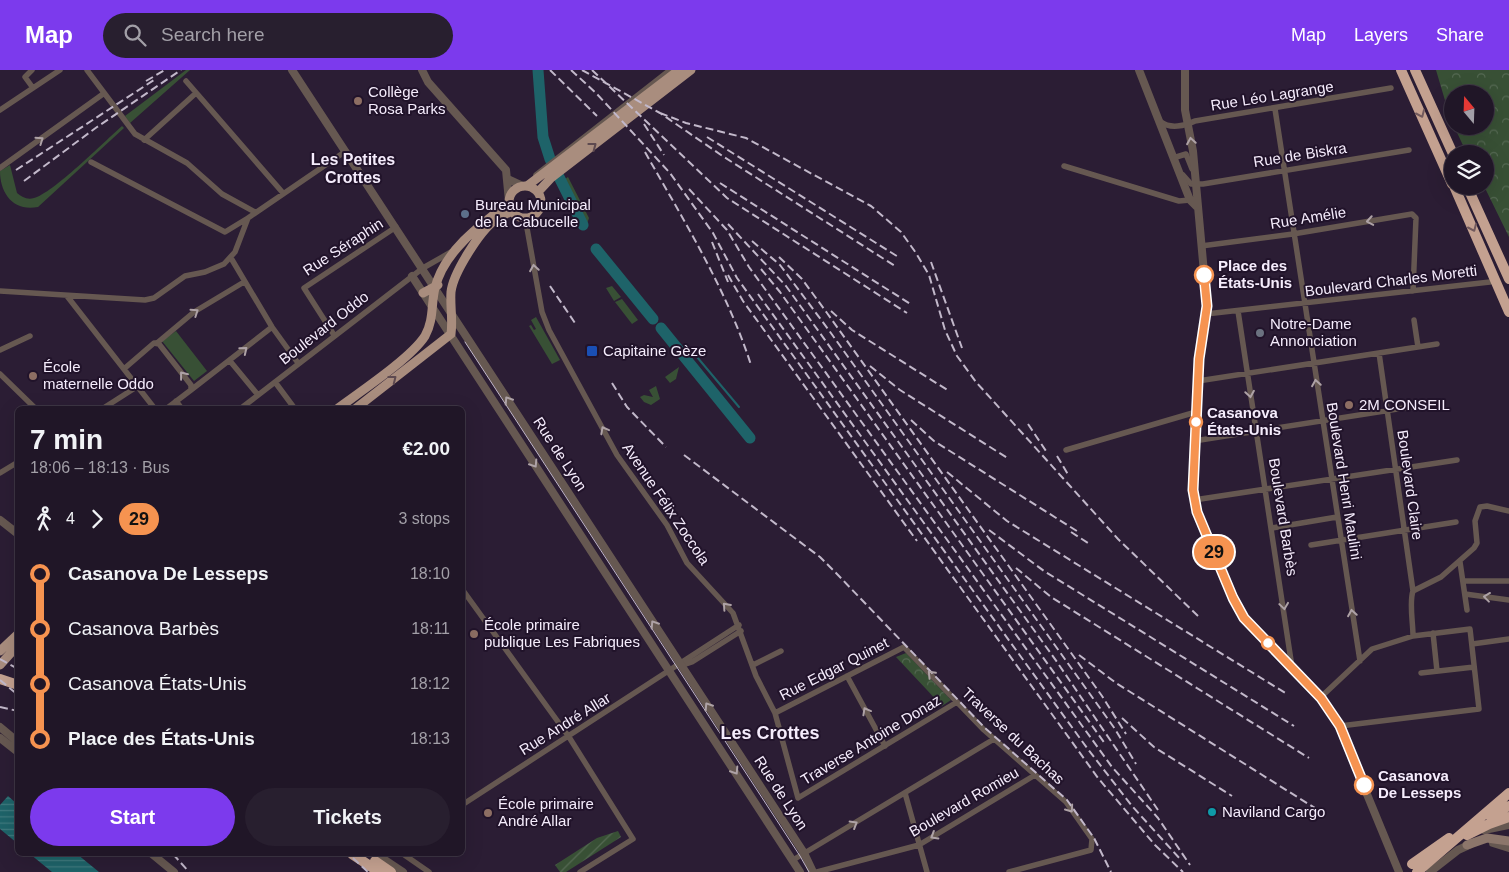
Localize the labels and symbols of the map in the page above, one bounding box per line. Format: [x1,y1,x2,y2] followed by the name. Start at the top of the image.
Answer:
[1209,77,1335,114] street label: Rue Léo Lagrange
[368,83,446,117] place label: Collège Rosa Parks
[1444,85,1494,135] north arrow
[352,95,364,107] marker: Collège Rosa Parks
[1415,109,1426,118] one-way arrow
[34,137,44,146] one-way arrow
[1186,137,1197,145] one-way arrow
[1252,139,1348,170] street label: Rue de Biskra
[587,143,597,152] one-way arrow
[311,151,395,186] district label: Les Petites Crottes
[475,196,591,230] place label: Bureau Municipal de la Cabucelle
[1269,203,1347,232] street label: Rue Amélie
[459,208,471,220] marker: Bureau Municipal de la Cabucelle
[300,214,386,279] street label: Rue Séraphin
[1365,216,1374,226] one-way arrow
[1466,223,1477,232] one-way arrow
[1218,257,1292,291] place label: Place des États-Unis
[1304,261,1478,300] street label: Boulevard Charles Moretti
[530,263,540,272] one-way arrow
[1194,265,1214,285] marker: Place des États-Unis
[276,288,372,368] street label: Boulevard Oddo
[189,309,198,318] one-way arrow
[1270,315,1357,349] place label: Notre-Dame Annonciation
[1254,327,1266,339] marker: Notre-Dame Annonciation
[603,342,706,359] place label: Capitaine Gèze
[585,344,599,358] marker: Capitaine Gèze
[238,347,247,355] one-way arrow
[43,358,154,392] place label: École maternelle Oddo
[27,370,39,382] marker: École maternelle Oddo
[181,372,189,381] one-way arrow
[387,376,397,385] one-way arrow
[1311,379,1322,387] one-way arrow
[1245,389,1255,398] one-way arrow
[505,396,515,405] one-way arrow
[1359,396,1450,413] place label: 2M CONSEIL
[1343,399,1355,411] marker: 2M CONSEIL
[1324,401,1365,561] street label: Boulevard Henri Maulini
[1207,404,1281,438] place label: Casanova États-Unis
[530,414,591,494] street label: Rue de Lyon
[1189,415,1203,429] marker: Casanova États-Unis
[600,426,610,435] one-way arrow
[1394,429,1427,541] street label: Boulevard Claire
[619,440,714,568] street label: Avenue Félix Zoccola
[1266,457,1301,577] street label: Boulevard Barbès
[528,458,537,468] one-way arrow
[1192,536,1236,568] line badge: 29
[1483,592,1491,603] one-way arrow
[723,602,732,611] one-way arrow
[1278,602,1288,610] one-way arrow
[1347,609,1357,617] one-way arrow
[484,616,640,650] place label: École primaire publique Les Fabriques
[651,621,661,630] one-way arrow
[468,628,480,640] marker: École primaire publique Les Fabriques
[776,633,892,703] street label: Rue Edgar Quinet
[1261,636,1275,650] unlabelled marker
[927,671,936,680] one-way arrow
[959,684,1068,787] street label: Traverse du Bachas
[516,689,613,758] street label: Rue André Allar
[798,691,944,788] street label: Traverse Antoine Donaz
[705,703,714,712] one-way arrow
[862,708,872,717] one-way arrow
[720,723,820,743] district label: Les Crottes
[751,753,812,833] street label: Rue de Lyon
[906,763,1021,840] street label: Boulevard Romieu
[729,766,738,775] one-way arrow
[1378,767,1461,801] place label: Casanova De Lesseps
[1354,775,1374,795] marker: Casanova De Lesseps
[498,795,594,829] place label: École primaire André Allar
[1065,803,1073,812] one-way arrow
[1222,803,1325,820] place label: Naviland Cargo
[1206,806,1218,818] marker: Naviland Cargo
[482,807,494,819] marker: École primaire André Allar
[848,820,857,830] one-way arrow
[930,830,939,840] one-way arrow

